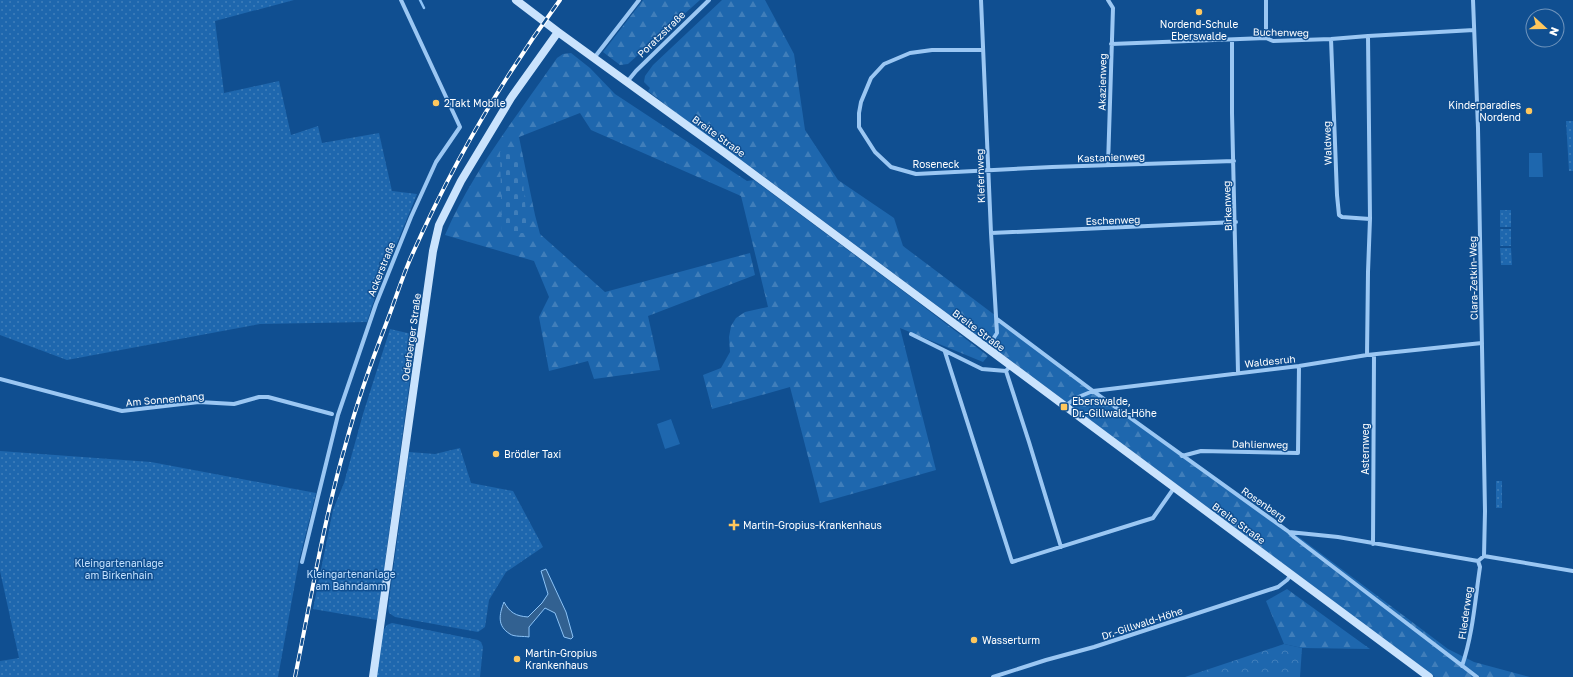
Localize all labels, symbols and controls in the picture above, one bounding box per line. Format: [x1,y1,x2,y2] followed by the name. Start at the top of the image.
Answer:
[1194,7,1204,17] marker: Nordend-Schule Eberswalde
[635,8,687,60] street label: Poratzstraße
[1525,8,1565,48] north arrow
[1160,18,1238,42] place label: Nordend-Schule Eberswalde
[1253,26,1309,38] street label: Buchenweg
[1547,26,1562,38] text: N
[1095,53,1109,111] street label: Akazienweg
[444,97,506,109] place label: 2Takt Mobile
[431,98,441,108] marker: 2Takt Mobile
[1448,99,1521,123] place label: Kinderparadies Nordend
[1524,106,1534,116] marker: Kinderparadies Nordend
[690,113,748,159] street label: Breite Straße
[1320,121,1334,165] street label: Waldweg
[973,149,987,203] street label: Kiefernweg
[1077,150,1145,164] street label: Kastanienweg
[913,158,960,170] street label: Roseneck
[1220,181,1234,231] street label: Birkenweg
[1085,213,1141,227] street label: Eschenweg
[1466,236,1480,320] street label: Clara-Zetkin-Weg
[365,240,397,298] street label: Ackerstraße
[399,292,423,382] street label: Oderberger Straße
[950,306,1008,354] street label: Breite Straße
[1244,352,1296,370] street label: Waldesruh
[125,390,205,408] street label: Am Sonnenhang
[1072,395,1157,419] place label: Eberswalde, Dr.-Gillwald-Höhe
[1059,402,1069,412] marker: Eberswalde, Dr.-Gillwald-Höhe
[1359,423,1371,475] street label: Asternweg
[1232,438,1288,450] street label: Dahlienweg
[504,448,561,460] place label: Brödler Taxi
[491,449,501,459] marker: Brödler Taxi
[1239,484,1289,524] street label: Rosenberg
[1210,500,1268,546] street label: Breite Straße
[728,519,740,531] marker: Martin-Gropius-Krankenhaus
[743,519,882,531] place label: Martin-Gropius-Krankenhaus
[75,557,164,581] park label: Kleingartenanlage am Birkenhain
[307,568,396,592] park label: Kleingartenanlage am Bahndamm
[1455,586,1475,640] street label: Fliederweg
[1100,604,1184,642] street label: Dr.-Gillwald-Höhe
[982,634,1040,646] place label: Wasserturm
[969,635,979,645] marker: Wasserturm
[525,647,597,671] place label: Martin-Gropius Krankenhaus
[512,654,522,664] marker: Martin-Gropius Krankenhaus

